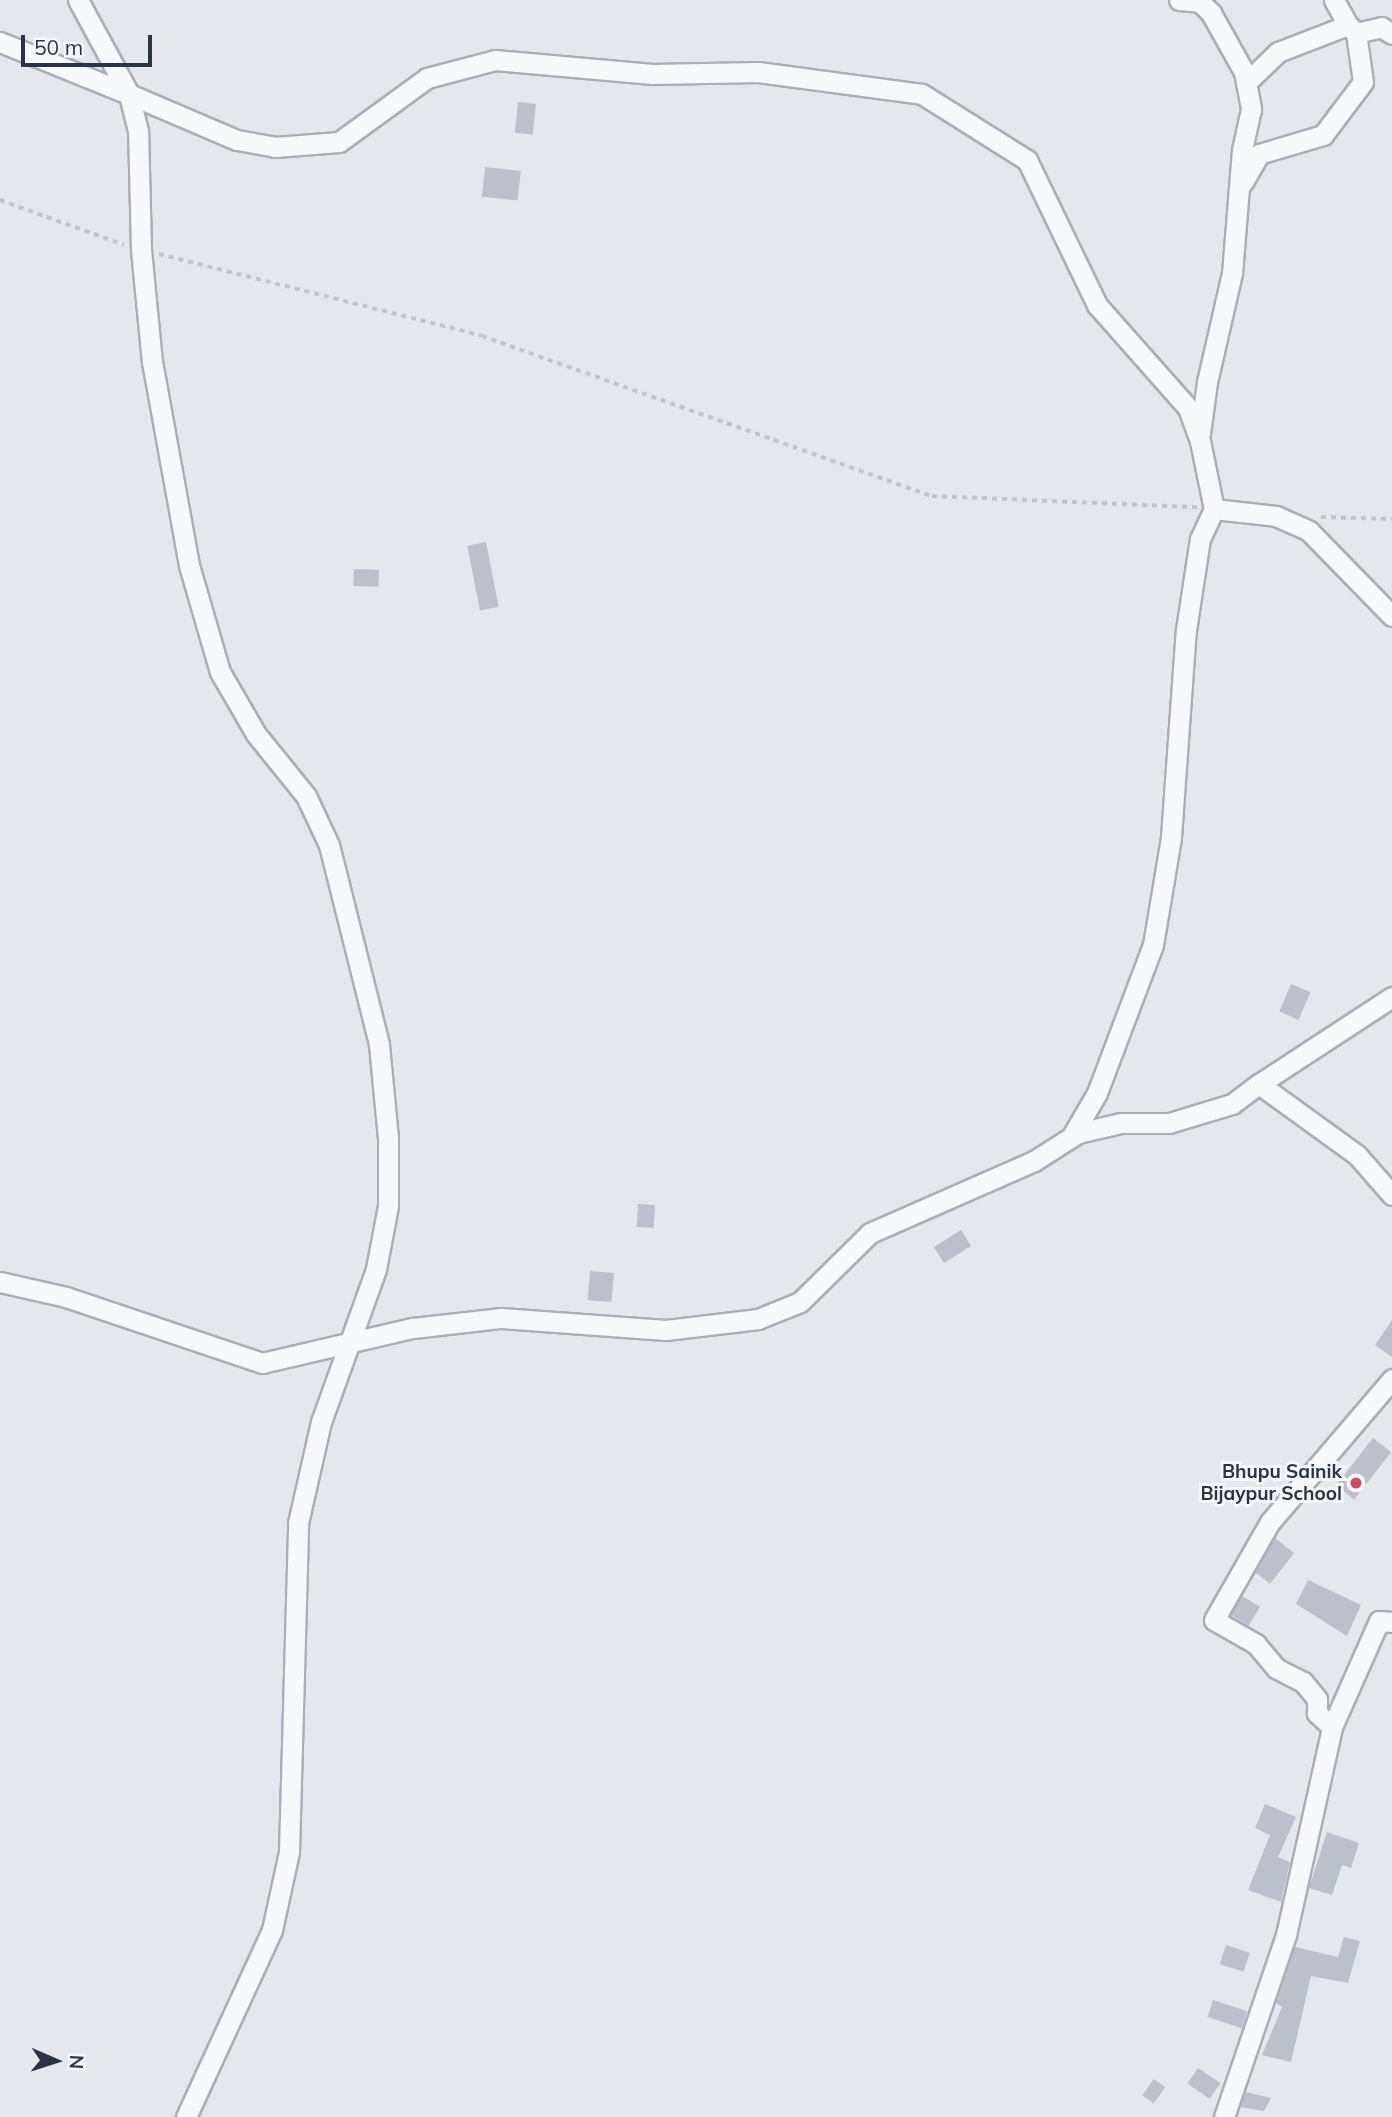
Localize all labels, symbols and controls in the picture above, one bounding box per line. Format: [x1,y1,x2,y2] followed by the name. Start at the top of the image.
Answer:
[24,21,156,65] scale bar
[34,34,83,60] text: 50 m
[1200,1461,1342,1505] place label: Bhupu Sainik Bijaypur School
[1348,1475,1364,1491] marker: Bhupu Sainik Bijaypur School
[21,2026,91,2096] north arrow
[65,2054,89,2070] text: N

